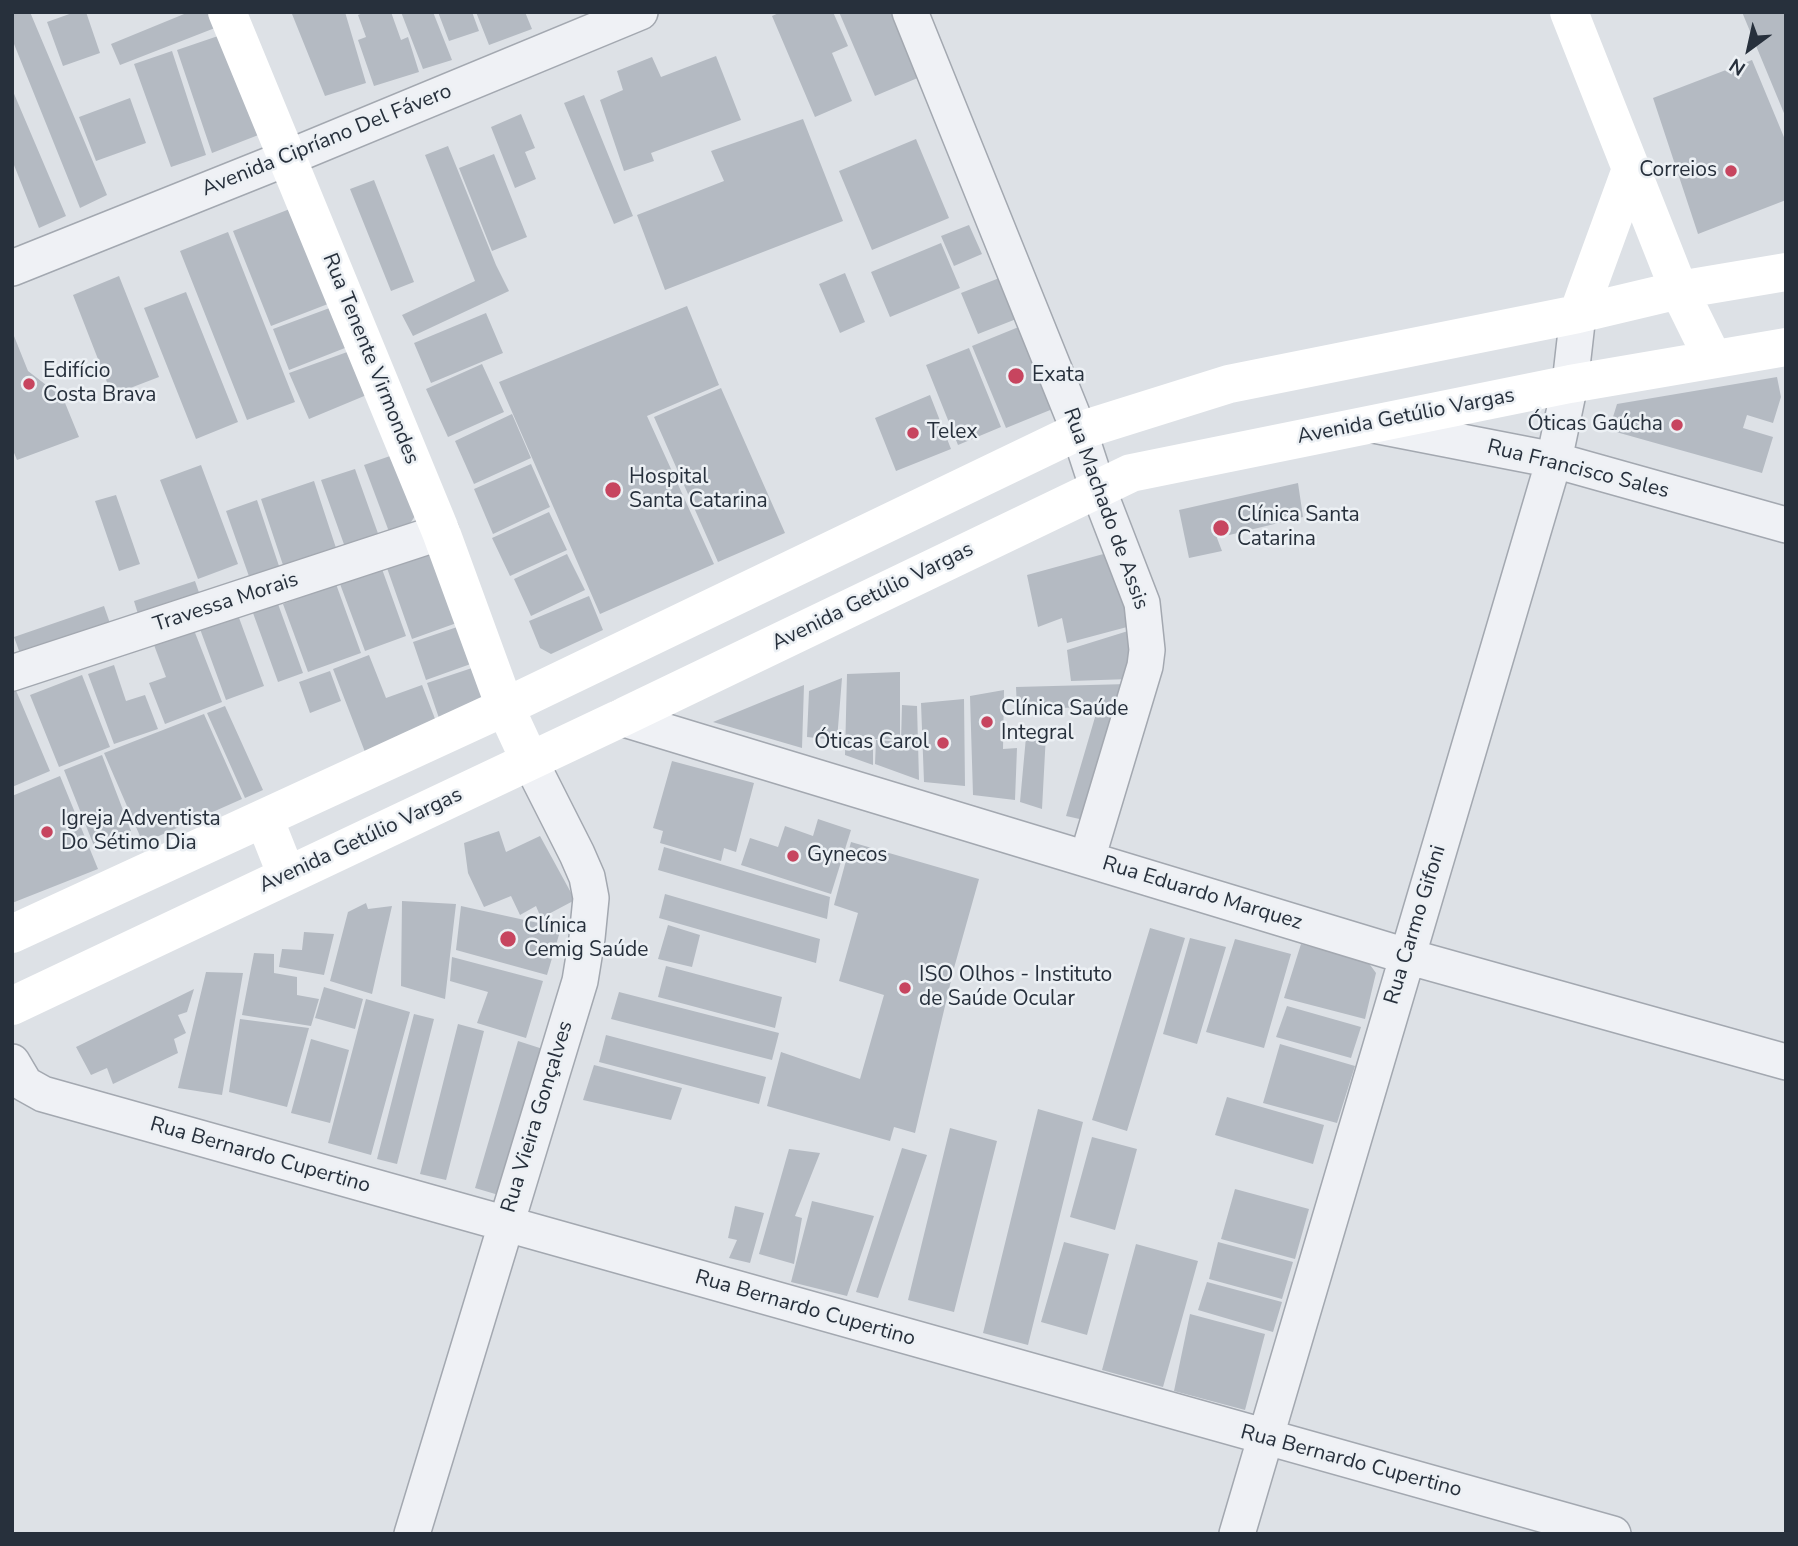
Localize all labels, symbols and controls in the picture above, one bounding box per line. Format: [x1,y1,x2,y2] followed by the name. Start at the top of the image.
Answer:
[1714,14,1784,84] north arrow
[1725,52,1751,81] text: N
[198,79,456,203] street label: Avenida Cipríano Del Fávero
[1639,158,1717,184] place label: Correios
[1723,163,1739,179] marker: Correios
[316,250,424,468] street label: Rua Tenente Virmondes
[43,359,156,409] place label: Edifício Costa Brava
[1032,363,1085,389] place label: Exata
[1006,366,1026,386] marker: Exata
[21,376,37,392] marker: Edifício Costa Brava
[1295,384,1517,450] street label: Avenida Getúlio Vargas
[1057,405,1153,613] street label: Rua Machado de Assis
[1527,412,1663,438] place label: Óticas Gaúcha
[1669,417,1685,433] marker: Óticas Gaúcha
[927,420,977,446] place label: Telex
[905,425,921,441] marker: Telex
[1484,435,1672,505] street label: Rua Francisco Sales
[629,465,768,515] place label: Hospital Santa Catarina
[603,480,623,500] marker: Hospital Santa Catarina
[1237,503,1360,553] place label: Clínica Santa Catarina
[1211,518,1231,538] marker: Clínica Santa Catarina
[768,537,978,657] street label: Avenida Getúlio Vargas
[150,568,302,638] street label: Travessa Morais
[1001,697,1128,747] place label: Clínica Saúde Integral
[979,714,995,730] marker: Clínica Saúde Integral
[814,730,929,756] place label: Óticas Carol
[935,735,951,751] marker: Óticas Carol
[255,783,467,899] street label: Avenida Getúlio Vargas
[61,807,221,857] place label: Igreja Adventista Do Sétimo Dia
[39,824,55,840] marker: Igreja Adventista Do Sétimo Dia
[1380,842,1452,1008] street label: Rua Carmo Gifoni
[807,843,887,869] place label: Gynecos
[785,848,801,864] marker: Gynecos
[1099,852,1305,936] street label: Rua Eduardo Marquez
[524,914,648,964] place label: Clínica Cemig Saúde
[498,929,518,949] marker: Clínica Cemig Saúde
[919,963,1112,1013] place label: ISO Olhos - Instituto de Saúde Ocular
[897,980,913,996] marker: ISO Olhos - Instituto de Saúde Ocular
[497,1018,579,1216] street label: Rua Vieira Gonçalves
[147,1112,373,1200] street label: Rua Bernardo Cupertino
[692,1265,918,1353] street label: Rua Bernardo Cupertino
[1238,1420,1464,1504] street label: Rua Bernardo Cupertino

